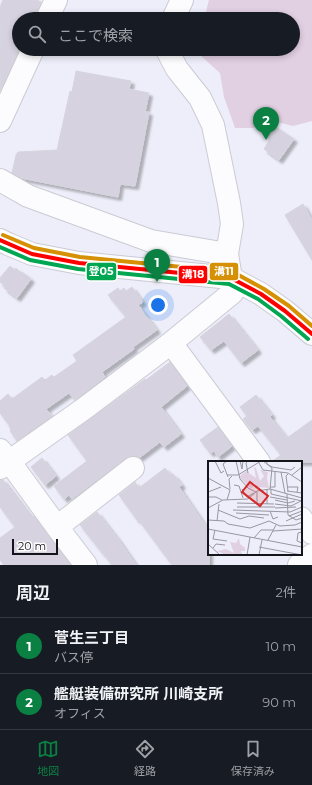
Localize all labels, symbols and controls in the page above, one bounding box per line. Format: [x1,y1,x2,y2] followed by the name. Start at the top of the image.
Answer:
[12,12,300,56] search box
[26,23,48,45] icon: search
[58,26,133,45] text: ここで検索
[253,107,279,140] pin: 2
[144,249,170,282] pin: 1
[86,262,117,281] line badge: 登05
[209,262,239,281] line badge: 溝11
[88,264,114,278] text: 登05
[214,264,234,278] text: 溝11
[178,265,208,284] line badge: 溝18
[182,267,204,281] text: 溝18
[148,295,168,315] your location
[208,461,302,555] inset map
[12,537,58,556] scale bar
[18,539,46,553] text: 20 m
[16,583,50,603] text: 周辺
[276,584,296,600] text: 2件
[54,628,129,647] text: 菅生三丁目
[26,638,32,654] text: 1
[266,638,296,654] text: 10 m
[54,649,93,665] text: バス停
[54,684,223,703] text: 艦艇装備研究所 川崎支所
[25,694,33,710] text: 2
[262,694,296,710] text: 90 m
[54,705,106,721] text: オフィス
[37,738,59,778] tab: 地図
[134,738,156,778] tab: 経路
[231,738,275,778] tab: 保存済み

